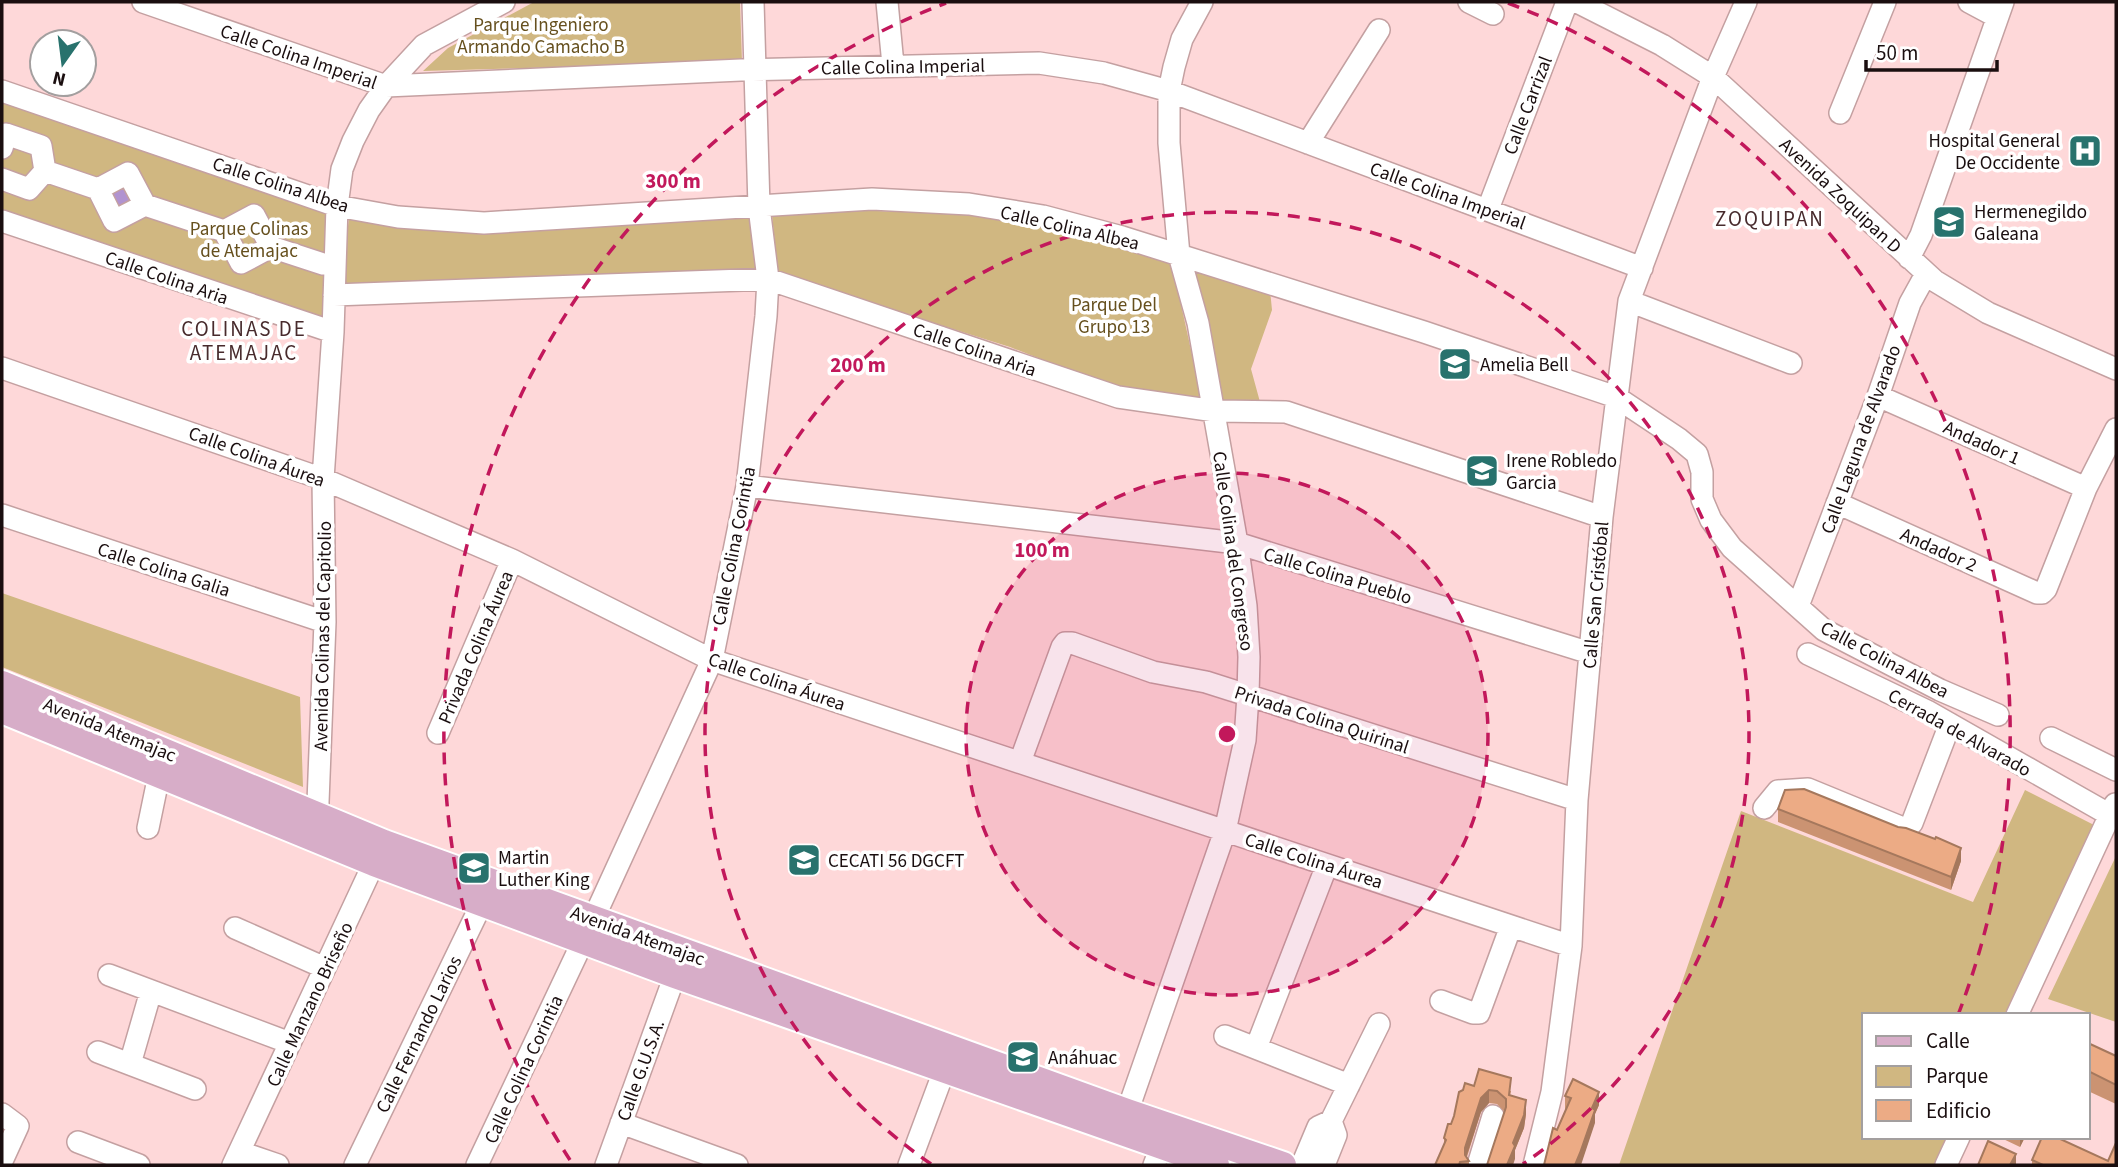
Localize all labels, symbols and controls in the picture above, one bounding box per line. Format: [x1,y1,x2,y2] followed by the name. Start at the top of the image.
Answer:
[457,12,625,61] park label: Parque Ingeniero Armando Camacho B
[216,18,381,97] street label: Calle Colina Imperial
[28,28,98,98] north arrow
[1866,28,1997,72] scale bar
[1876,38,1918,68] text: 50 m
[1497,52,1560,159] street label: Calle Carrizal
[821,53,985,82] street label: Calle Colina Imperial
[50,63,69,93] text: N
[1928,128,2060,177] place label: Hospital General De Occidente
[1773,132,1907,260] street label: Avenida Zoquipan D
[2066,132,2104,170] hospital icon: Hospital General De Occidente
[209,151,352,220] street label: Calle Colina Albea
[1366,156,1529,237] street label: Calle Colina Imperial
[645,166,701,196] text: 300 m
[997,199,1142,258] street label: Calle Colina Albea
[1974,199,2087,248] place label: Hermenegildo Galeana
[1930,203,1968,241] school or university icon: Hermenegildo Galeana
[1715,204,1825,234] district label: ZOQUIPAN
[190,216,308,265] park label: Parque Colinas de Atemajac
[101,245,232,312] street label: Calle Colina Aria
[1071,292,1157,341] park label: Parque Del Grupo 13
[181,314,307,368] district label: COLINAS DE ATEMAJAC
[909,317,1040,384] street label: Calle Colina Aria
[1815,341,1908,538] street label: Calle Laguna de Alvarado
[1436,345,1474,383] school or university icon: Amelia Bell
[830,350,886,380] text: 200 m
[1480,352,1569,379] place label: Amelia Bell
[1939,414,2024,472] street label: Andador 1
[184,420,329,495] street label: Calle Colina Áurea
[1506,448,1617,497] place label: Irene Robledo Garcia
[1205,450,1260,653] street label: Calle Colina del Congreso
[1463,452,1501,490] school or university icon: Irene Robledo Garcia
[706,465,763,628] street label: Calle Colina Corintia
[1577,520,1616,670] street label: Calle San Cristóbal
[308,521,339,751] street label: Avenida Colinas del Capitolio
[1896,521,1981,579] street label: Andador 2
[1014,535,1070,565] text: 100 m
[94,536,233,605] street label: Calle Colina Galia
[1260,541,1415,612] street label: Calle Colina Pueblo
[432,567,521,728] street label: Privada Colina Áurea
[1815,615,1953,706] street label: Calle Colina Albea
[704,646,849,719] street label: Calle Colina Áurea
[1231,679,1412,761] street label: Privada Colina Quirinal
[1883,683,2036,784] street label: Cerrada de Alvarado
[39,691,180,769] street label: Avenida Atemajac
[1215,722,1239,746] centre of rings
[1241,826,1386,896] street label: Calle Colina Áurea
[785,841,823,879] school or university icon: CECATI 56 DGCFT
[498,845,590,894] place label: Martin Luther King
[828,848,964,875] place label: CECATI 56 DGCFT
[455,849,493,887] school or university icon: Martin Luther King
[566,900,709,973] street label: Avenida Atemajac
[260,918,360,1092] street label: Calle Manzano Briseño
[370,952,469,1118] street label: Calle Fernando Larios
[478,991,571,1148] street label: Calle Colina Corintia
[1862,1013,2090,1139] legend
[611,1016,672,1125] street label: Calle G.U.S.A.
[1926,1026,1970,1056] text: Calle
[1004,1038,1042,1076] school or university icon: Anáhuac
[1048,1045,1118,1072] place label: Anáhuac
[1926,1061,1988,1091] text: Parque
[1926,1096,1991,1126] text: Edificio

